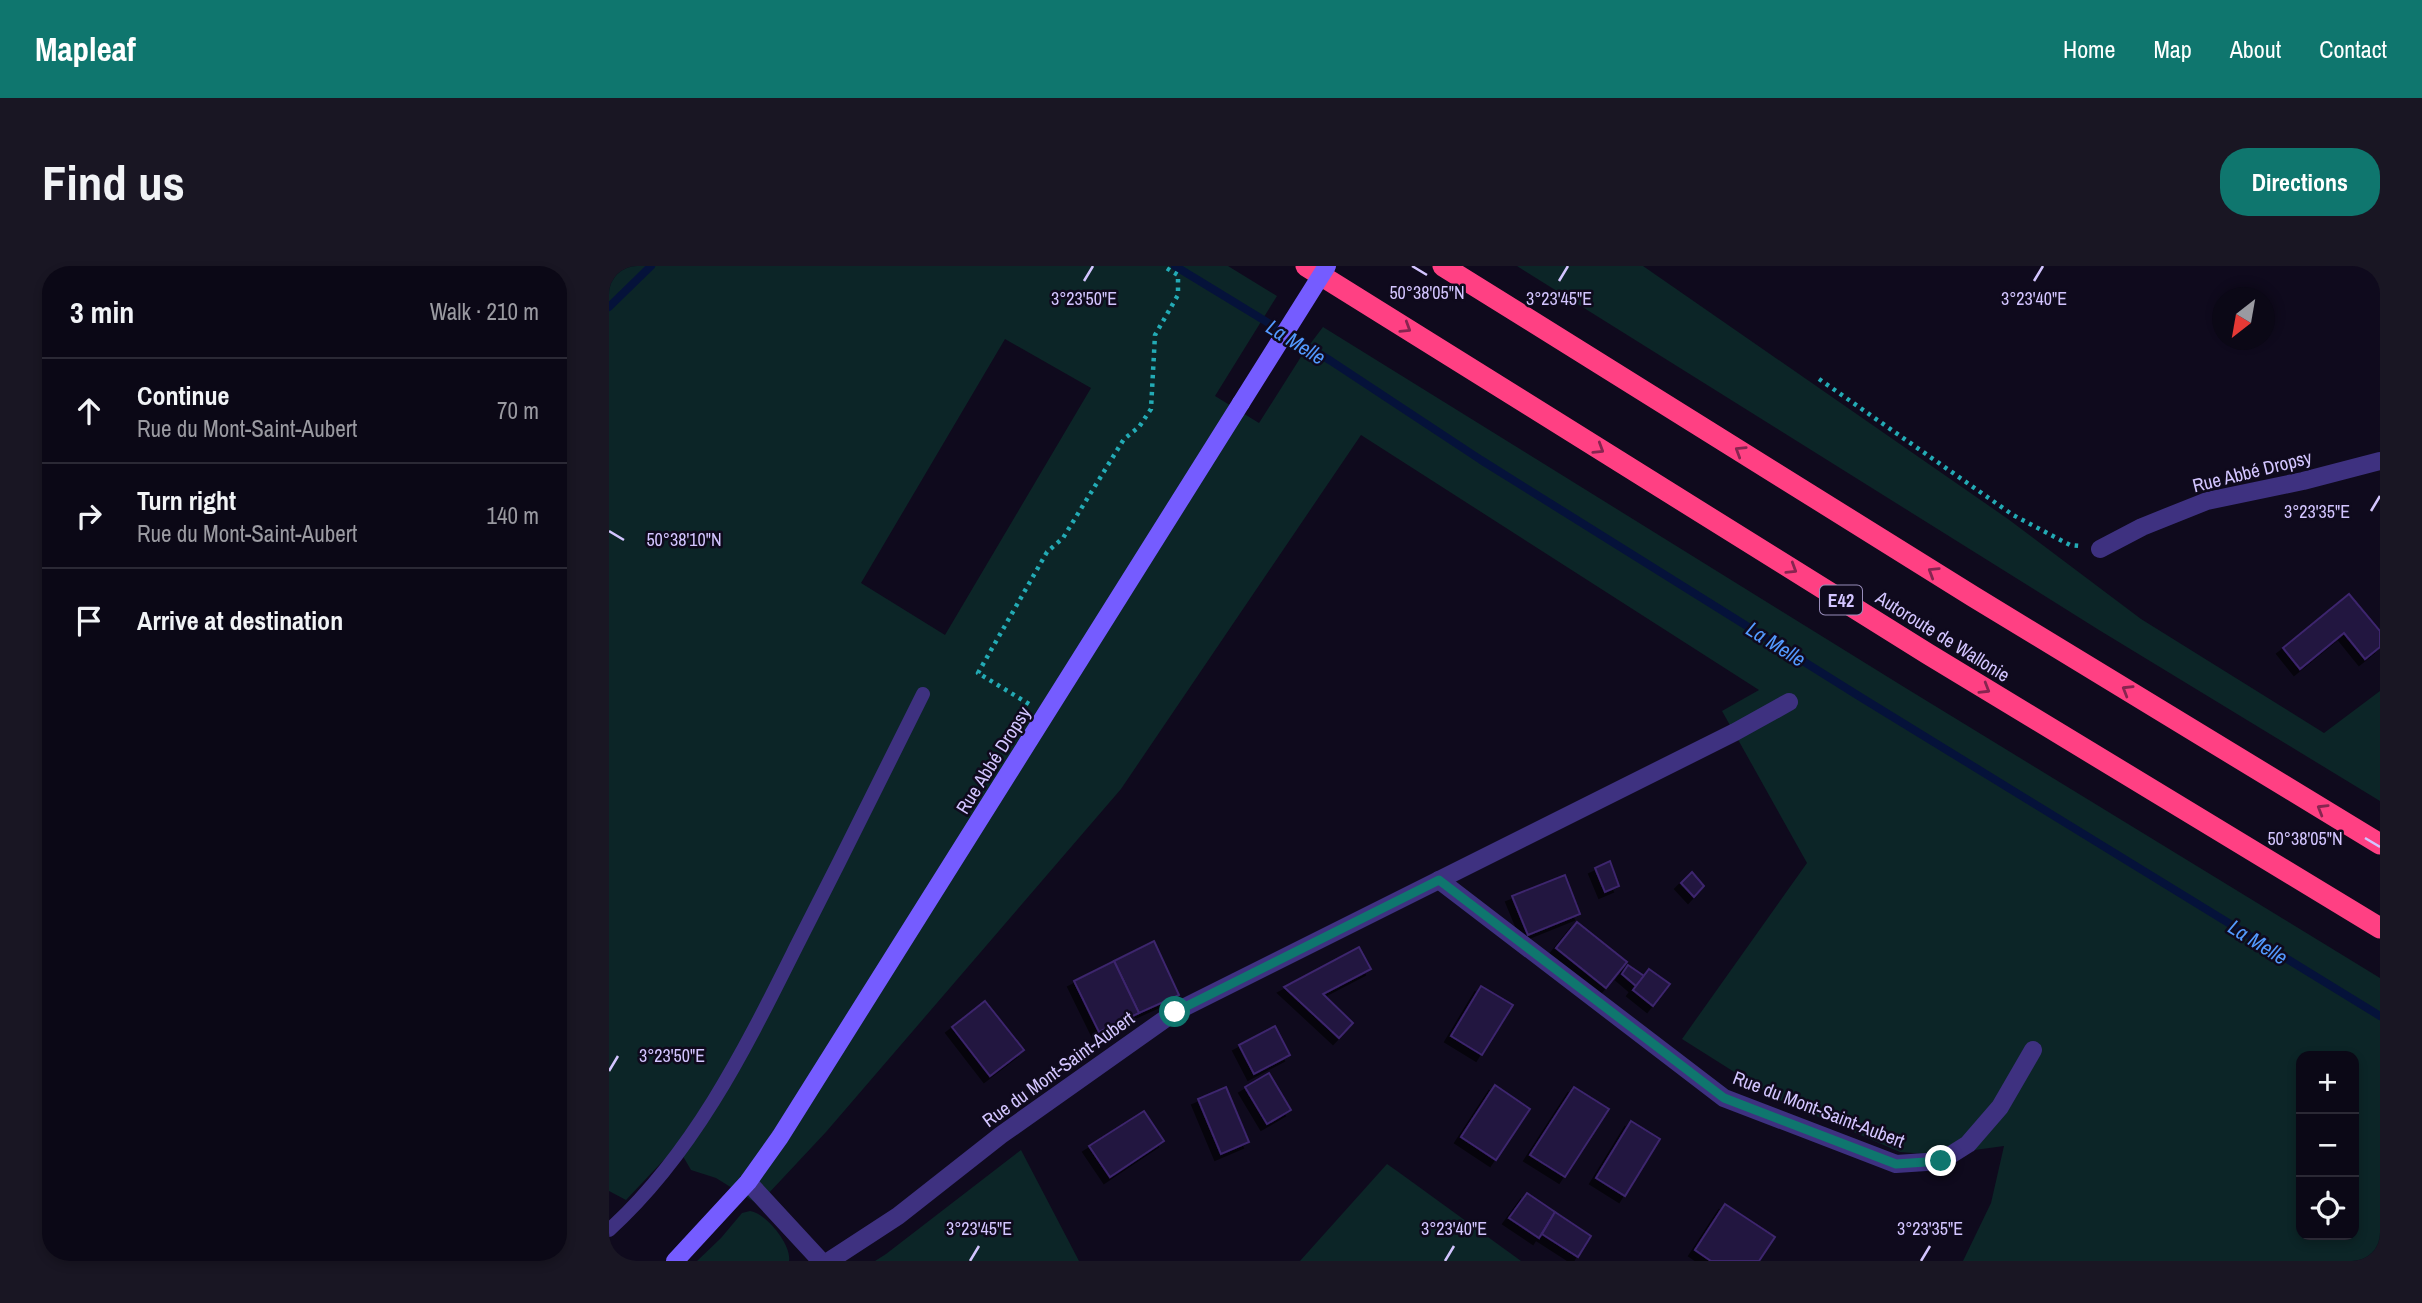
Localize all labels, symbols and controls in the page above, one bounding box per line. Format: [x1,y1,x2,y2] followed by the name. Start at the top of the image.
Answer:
[35,27,136,71] text: Mapleaf
[2063,33,2115,65] text: Home
[2153,33,2192,65] text: Map
[2230,33,2281,65] text: About
[2319,33,2387,65] text: Contact
[2220,148,2380,216] button: Directions
[42,149,185,215] text: Find us
[1389,280,1465,305] text: 50°38'05"N
[1051,286,1117,311] text: 3°23'50"E
[1526,286,1592,311] text: 3°23'45"E
[2001,286,2067,311] text: 3°23'40"E
[2212,287,2275,350] north arrow
[70,292,134,332] text: 3 min
[430,296,539,327] text: Walk · 210 m
[1261,312,1331,372] water label: La Melle
[1398,320,1411,333] one-way arrow
[137,378,229,413] text: Continue
[70,392,108,430] icon: ahead
[497,395,539,426] text: 70 m
[137,413,357,444] text: Rue du Mont-Saint-Aubert
[1591,440,1604,453] one-way arrow
[2190,444,2315,498] street label: Rue Abbé Dropsy
[1735,447,1748,460] one-way arrow
[137,483,236,518] text: Turn right
[70,497,108,535] icon: right
[2284,499,2350,524] text: 3°23'35"E
[487,500,539,531] text: 140 m
[137,518,357,549] text: Rue du Mont-Saint-Aubert
[646,527,722,552] text: 50°38'10"N
[1784,561,1797,574] one-way arrow
[1928,567,1941,580] one-way arrow
[1870,584,2015,688] street label: Autoroute de Wallonie
[1820,586,1862,614] road number: E42
[70,602,108,640] icon: arrive
[137,603,343,638] text: Arrive at destination
[1741,614,1811,674] water label: La Melle
[1978,681,1991,694] one-way arrow
[2122,686,2135,699] one-way arrow
[950,701,1036,819] street label: Rue Abbé Dropsy
[2316,804,2329,817] one-way arrow
[2267,826,2343,851] text: 50°38'05"N
[2223,912,2293,972] water label: La Melle
[1159,996,1190,1027] route start
[977,1005,1140,1133] street label: Rue du Mont-Saint-Aubert
[639,1043,705,1068] text: 3°23'50"E
[2296,1051,2359,1240] map controls
[2296,1051,2359,1114] button: +
[1729,1064,1909,1154] street label: Rue du Mont-Saint-Aubert
[2296,1114,2359,1177] button: −
[1925,1145,1956,1176] route end
[2296,1177,2359,1240] button: locate
[946,1216,1012,1241] text: 3°23'45"E
[1421,1216,1487,1241] text: 3°23'40"E
[1897,1216,1963,1241] text: 3°23'35"E

